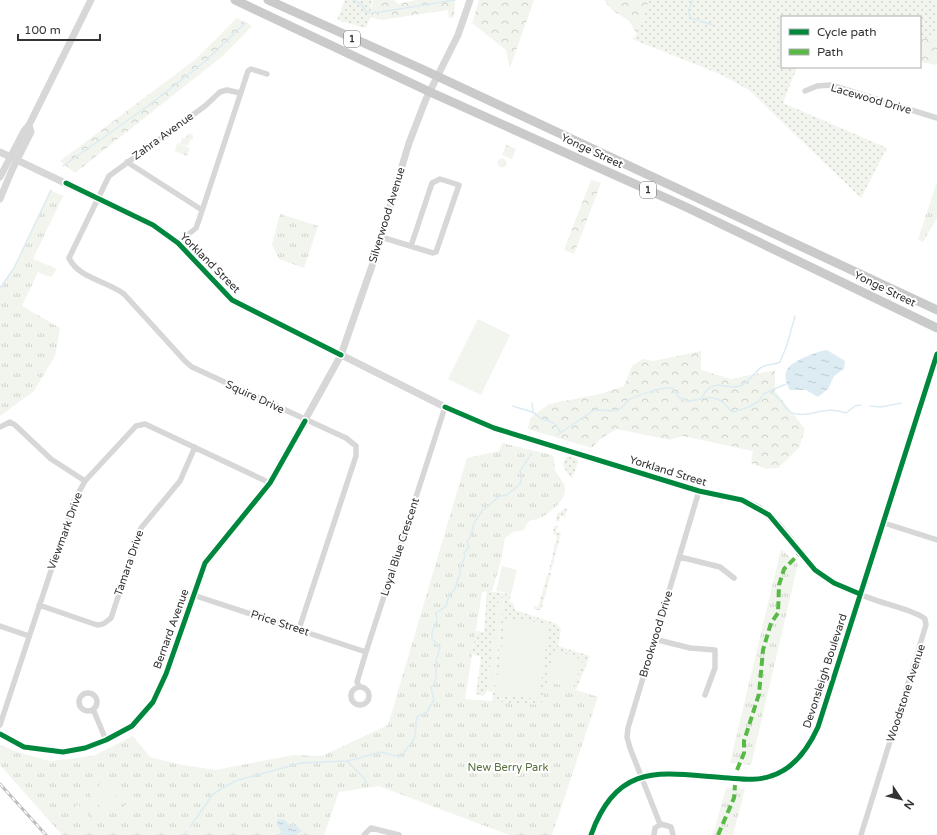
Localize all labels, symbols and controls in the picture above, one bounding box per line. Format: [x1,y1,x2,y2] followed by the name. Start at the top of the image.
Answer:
[18,16,100,42] scale bar
[781,16,921,68] legend
[24,23,61,37] text: 100 m
[817,25,876,39] text: Cycle path
[344,31,360,47] road number: 1
[817,45,843,59] text: Path
[829,81,913,117] street label: Lacewood Drive
[130,109,196,163] street label: Zahra Avenue
[559,131,625,171] street label: Yonge Street
[366,166,408,264] street label: Silverwood Avenue
[640,182,656,198] road number: 1
[177,230,243,296] street label: Yorkland Street
[852,268,918,310] street label: Yonge Street
[224,378,286,416] street label: Squire Drive
[628,453,708,489] street label: Yorkland Street
[45,490,85,572] street label: Viewmark Drive
[378,496,422,598] street label: Loyal Blue Crescent
[112,528,146,598] street label: Tamara Drive
[151,587,191,671] street label: Bernard Avenue
[637,589,675,679] street label: Brookwood Drive
[249,607,311,639] street label: Price Street
[800,612,850,730] street label: Devonsleigh Boulevard
[884,642,928,744] street label: Woodstone Avenue
[468,761,548,774] park label: New Berry Park
[881,779,921,819] north arrow
[901,797,917,812] text: N

